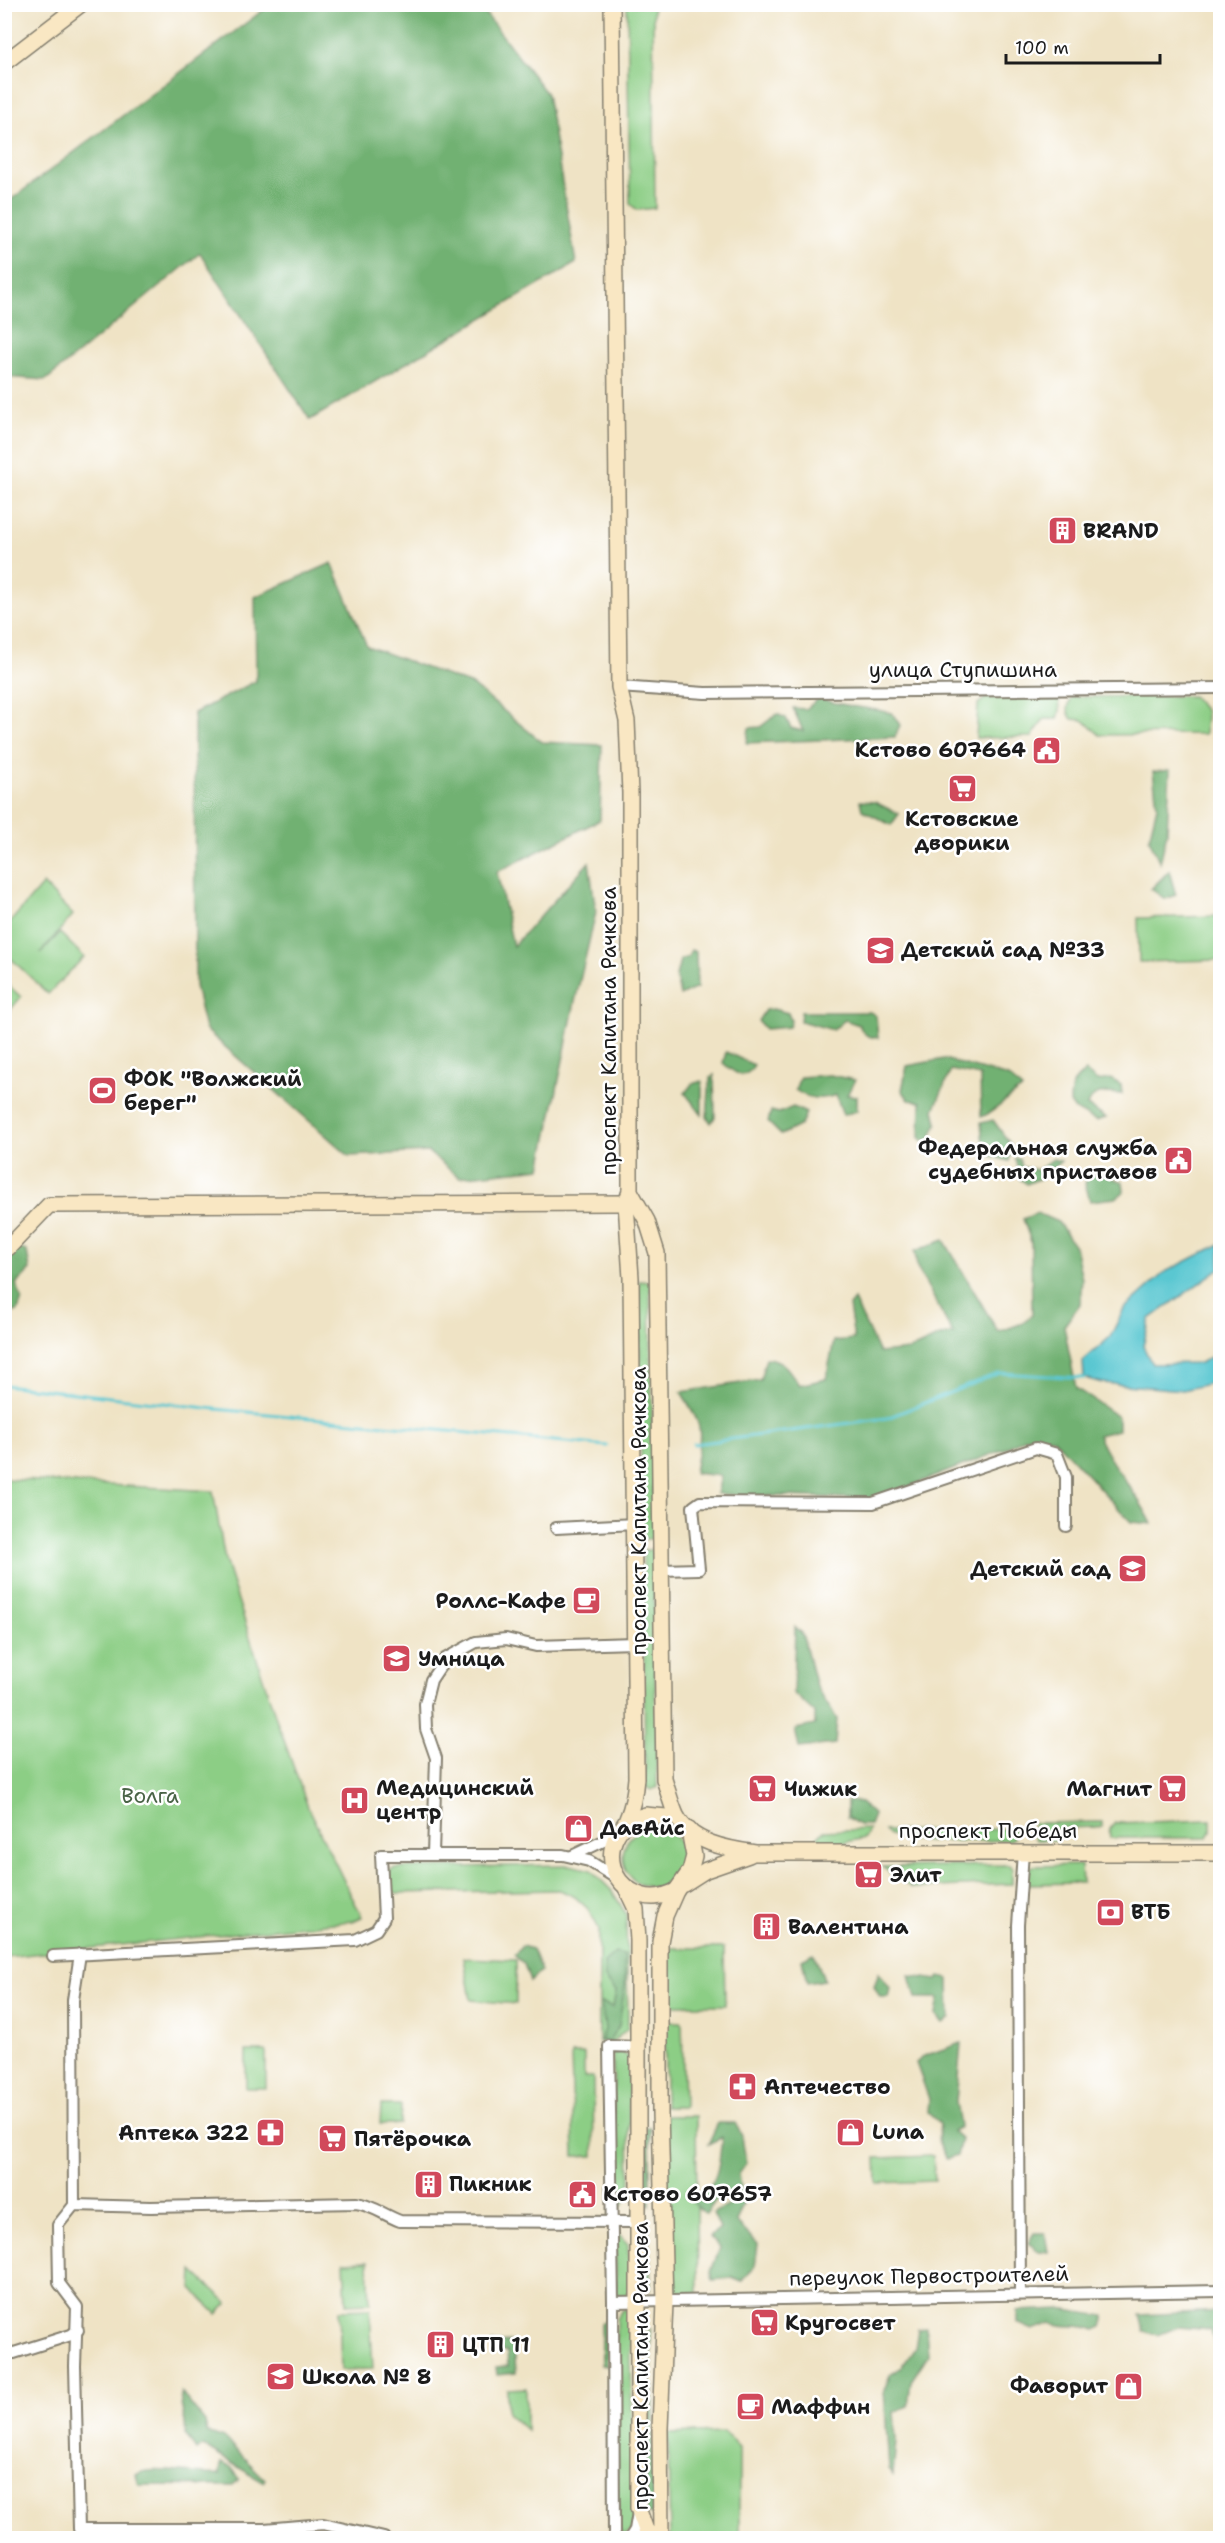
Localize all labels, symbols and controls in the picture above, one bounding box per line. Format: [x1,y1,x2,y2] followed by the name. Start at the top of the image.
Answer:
[1006,27,1160,65] scale bar
[1015,36,1069,60] text: 100 m
[1046,515,1078,547] building icon: BRAND
[1083,517,1159,545] place label: BRAND
[869,656,1057,684] street label: улица Ступишина
[1031,734,1063,766] public building icon: Кстово 607664
[855,736,1026,764] place label: Кстово 607664
[946,772,978,804] supermarket icon: Кстовские дворики
[905,805,1019,857] place label: Кстовские дворики
[595,887,623,1175] street label: проспект Капитана Рачкова
[864,934,896,966] school or university icon: Детский сад №33
[901,936,1105,964] place label: Детский сад №33
[124,1065,302,1117] place label: ФОК "Волжский берег"
[87,1075,119,1107] sports icon: ФОК "Волжский берег"
[918,1134,1158,1186] place label: Федеральная служба судебных приставов
[1162,1144,1194,1176] public building icon: Федеральная служба судебных приставов
[625,1367,653,1655] street label: проспект Капитана Рачкова
[1116,1553,1148,1585] school or university icon: Детский сад
[970,1555,1111,1583] place label: Детский сад
[571,1585,603,1617] cafe icon: Роллс-Кафе
[436,1587,566,1615] place label: Роллс-Кафе
[381,1643,413,1675] school or university icon: Умница
[418,1645,505,1673] place label: Умница
[747,1773,779,1805] supermarket icon: Чижик
[1157,1773,1189,1805] supermarket icon: Магнит
[376,1774,534,1826] place label: Медицинский центр
[784,1775,857,1803] place label: Чижик
[1066,1775,1152,1803] place label: Магнит
[121,1782,179,1810] park label: Волга
[339,1784,371,1816] hospital icon: Медицинский центр
[563,1812,595,1844] shop icon: ДавАйс
[600,1814,685,1842] place label: ДавАйс
[899,1817,1077,1845] street label: проспект Победы
[853,1859,885,1891] supermarket icon: Элит
[890,1861,942,1889] place label: Элит
[1094,1896,1126,1928] bank icon: ВТБ
[1131,1898,1171,1926] place label: ВТБ
[751,1911,783,1943] building icon: Валентина
[788,1913,909,1941] place label: Валентина
[727,2071,759,2103] pharmacy icon: Аптечество
[764,2073,891,2101] place label: Аптечество
[835,2116,867,2148] shop icon: Luna
[254,2117,286,2149] pharmacy icon: Аптека 322
[872,2118,925,2146] place label: Luna
[118,2119,249,2147] place label: Аптека 322
[317,2123,349,2155] supermarket icon: Пятёрочка
[354,2125,472,2153] place label: Пятёрочка
[412,2168,444,2200] building icon: Пикник
[449,2170,532,2198] place label: Пикник
[566,2178,598,2210] public building icon: Кстово 607657
[603,2180,772,2208] place label: Кстово 607657
[627,2222,655,2510] street label: проспект Капитана Рачкова
[789,2260,1069,2292] street label: переулок Первостроителей
[748,2307,780,2339] supermarket icon: Кругосвет
[785,2309,896,2337] place label: Кругосвет
[425,2329,457,2361] building icon: ЦТП 11
[462,2331,530,2359] place label: ЦТП 11
[265,2361,297,2393] school or university icon: Школа № 8
[302,2363,431,2391] place label: Школа № 8
[1113,2370,1145,2402] shop icon: Фаворит
[1010,2372,1108,2400] place label: Фаворит
[734,2391,766,2423] cafe icon: Маффин
[771,2393,870,2421] place label: Маффин

